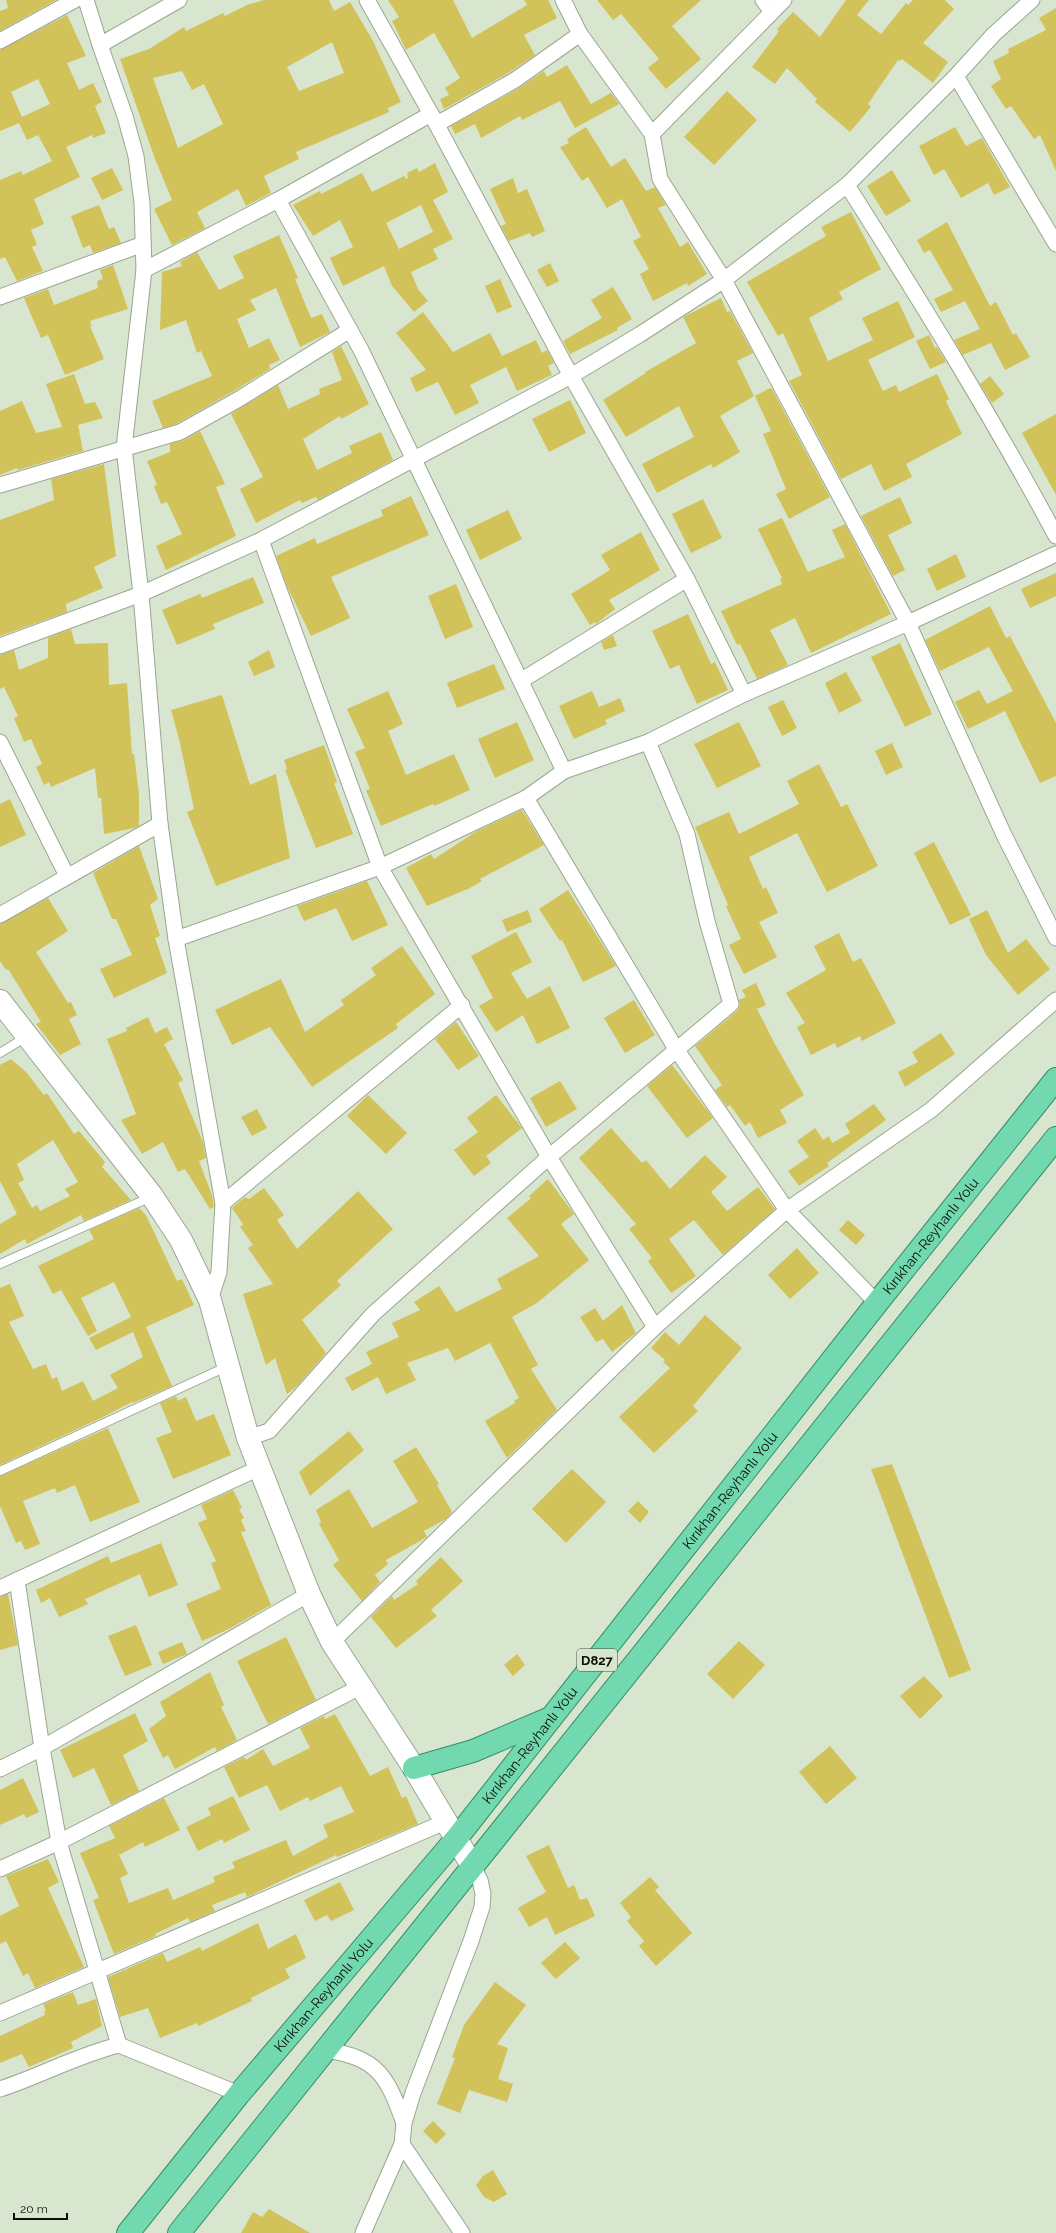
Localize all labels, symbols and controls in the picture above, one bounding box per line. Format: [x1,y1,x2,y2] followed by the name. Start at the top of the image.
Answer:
[879,1175,982,1297] street label: Kırıkhan-Reyhanlı Yolu
[679,1429,781,1552] street label: Kırıkhan-Reyhanlı Yolu
[577,1649,617,1671] road number: D827
[479,1684,581,1807] street label: Kırıkhan-Reyhanlı Yolu
[271,1935,376,2055] street label: Kırıkhan-Reyhanlı Yolu
[14,2195,67,2221] scale bar
[20,2202,48,2216] text: 20 m

